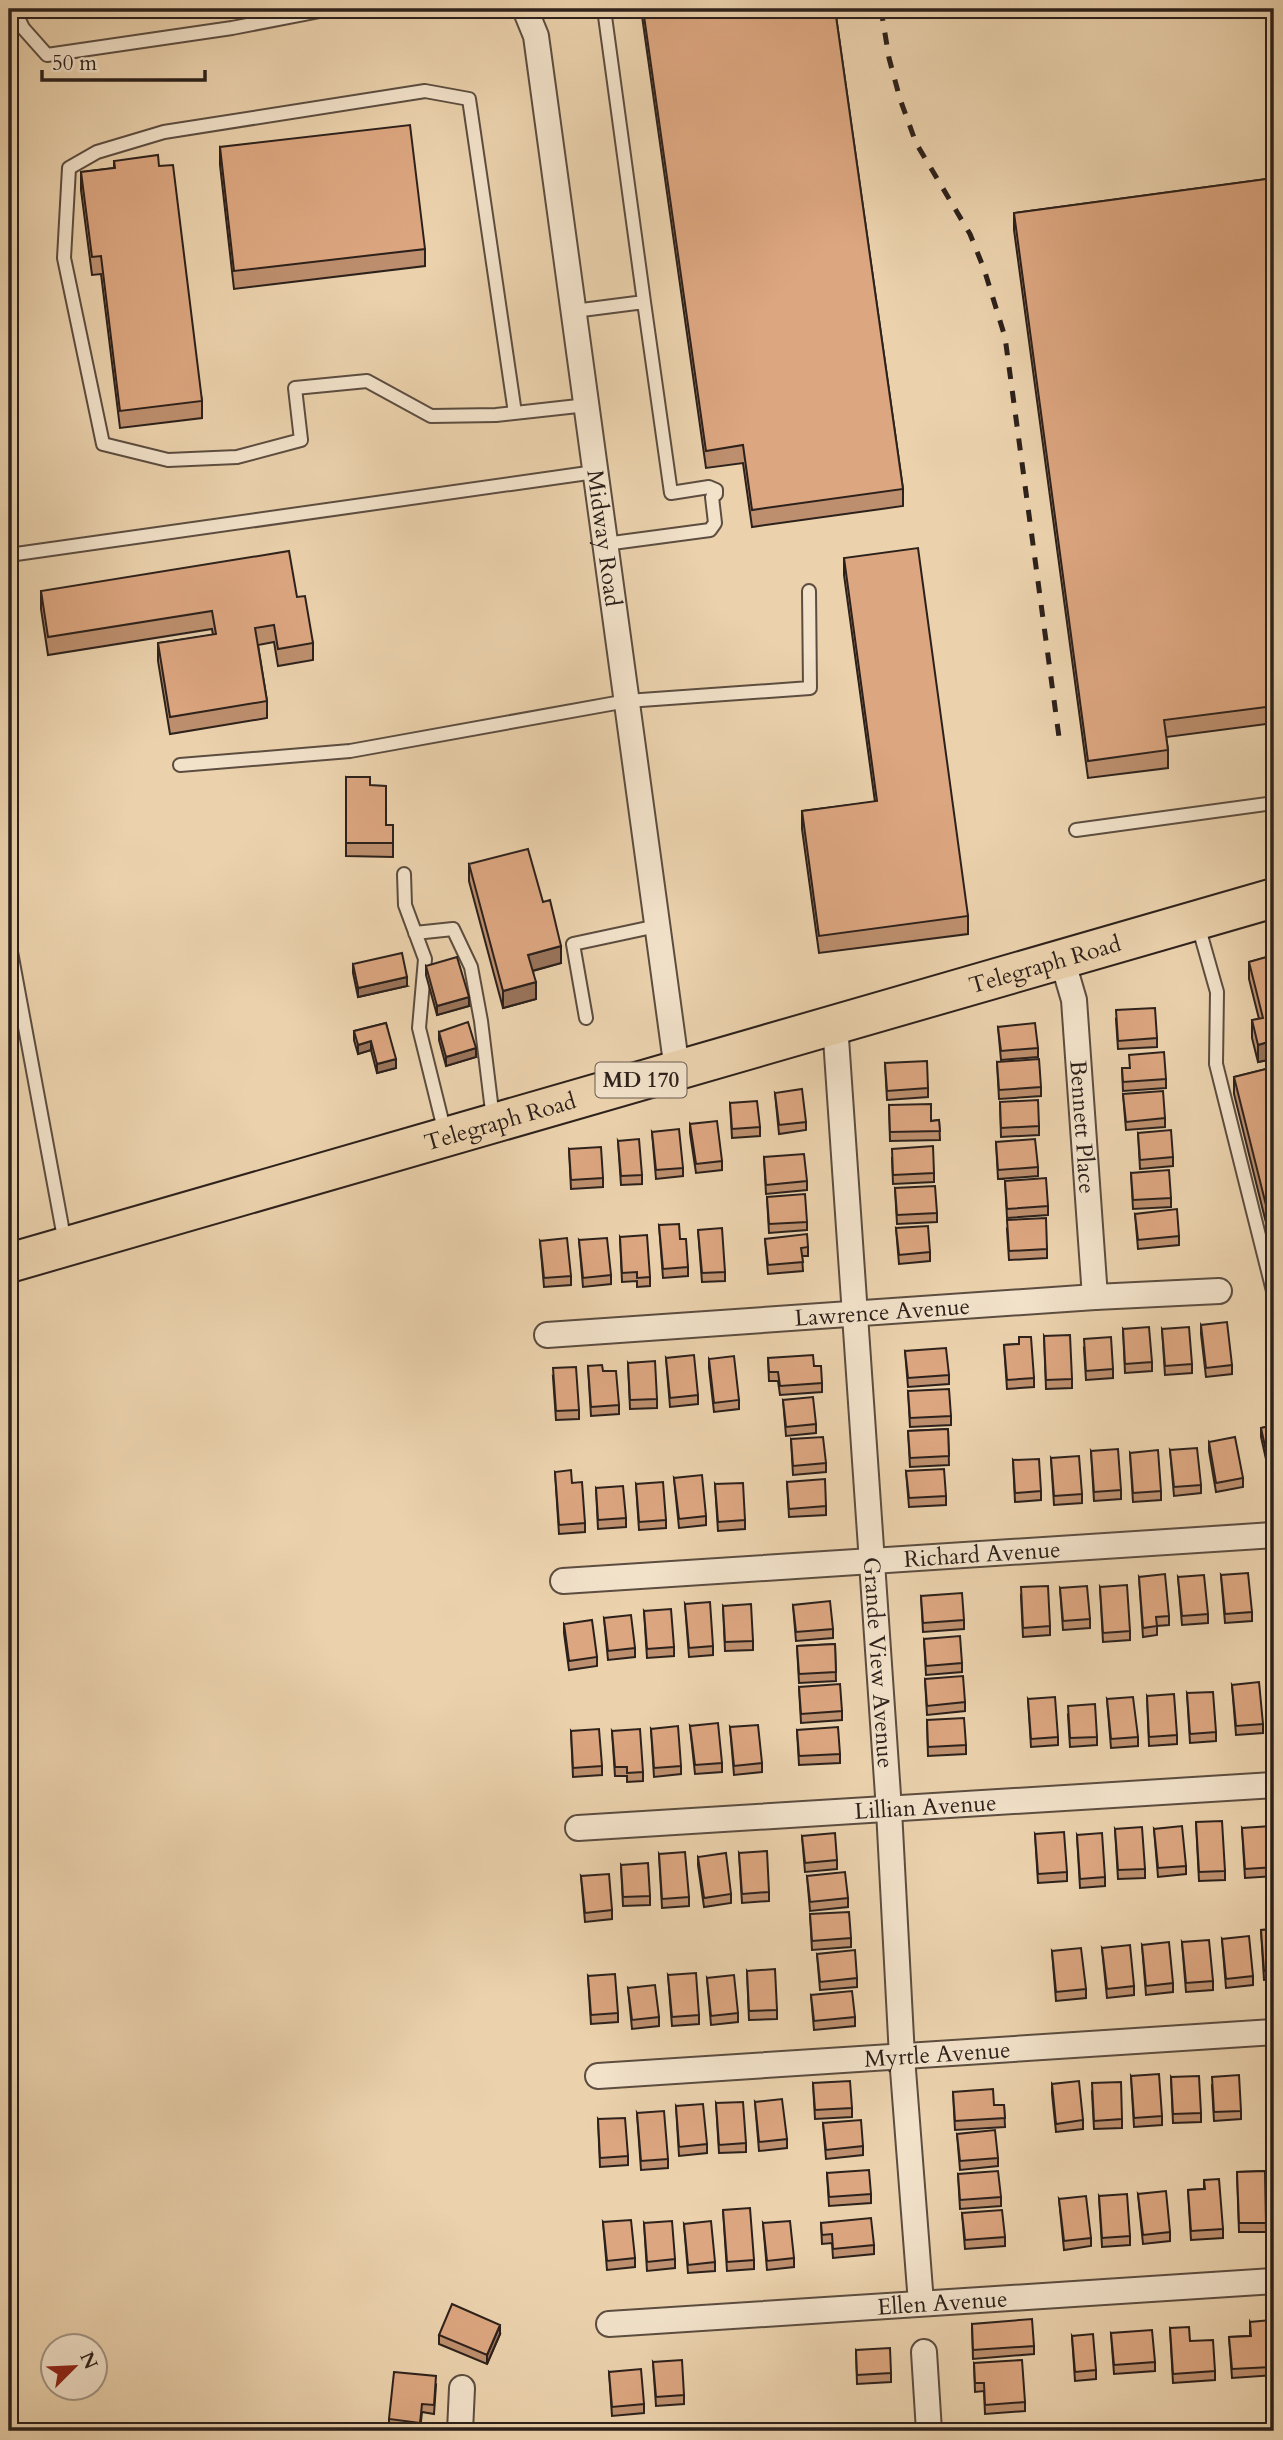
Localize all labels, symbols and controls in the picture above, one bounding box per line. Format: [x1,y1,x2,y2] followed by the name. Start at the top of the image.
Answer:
[42,38,205,82] scale bar
[52,49,97,78] text: 50 m
[580,468,629,609] street label: Midway Road
[965,927,1125,1001] street label: Telegraph Road
[1063,1059,1103,1195] street label: Bennett Place
[596,1062,686,1098] road number: MD 170
[420,1085,580,1158] street label: Telegraph Road
[793,1290,971,1333] street label: Lawrence Avenue
[903,1533,1061,1574] street label: Richard Avenue
[856,1556,902,1769] street label: Grande View Avenue
[853,1787,997,1826] street label: Lillian Avenue
[863,2034,1011,2074] street label: Myrtle Avenue
[876,2283,1008,2322] street label: Ellen Avenue
[38,2332,108,2402] north arrow
[73,2348,104,2374] text: N

